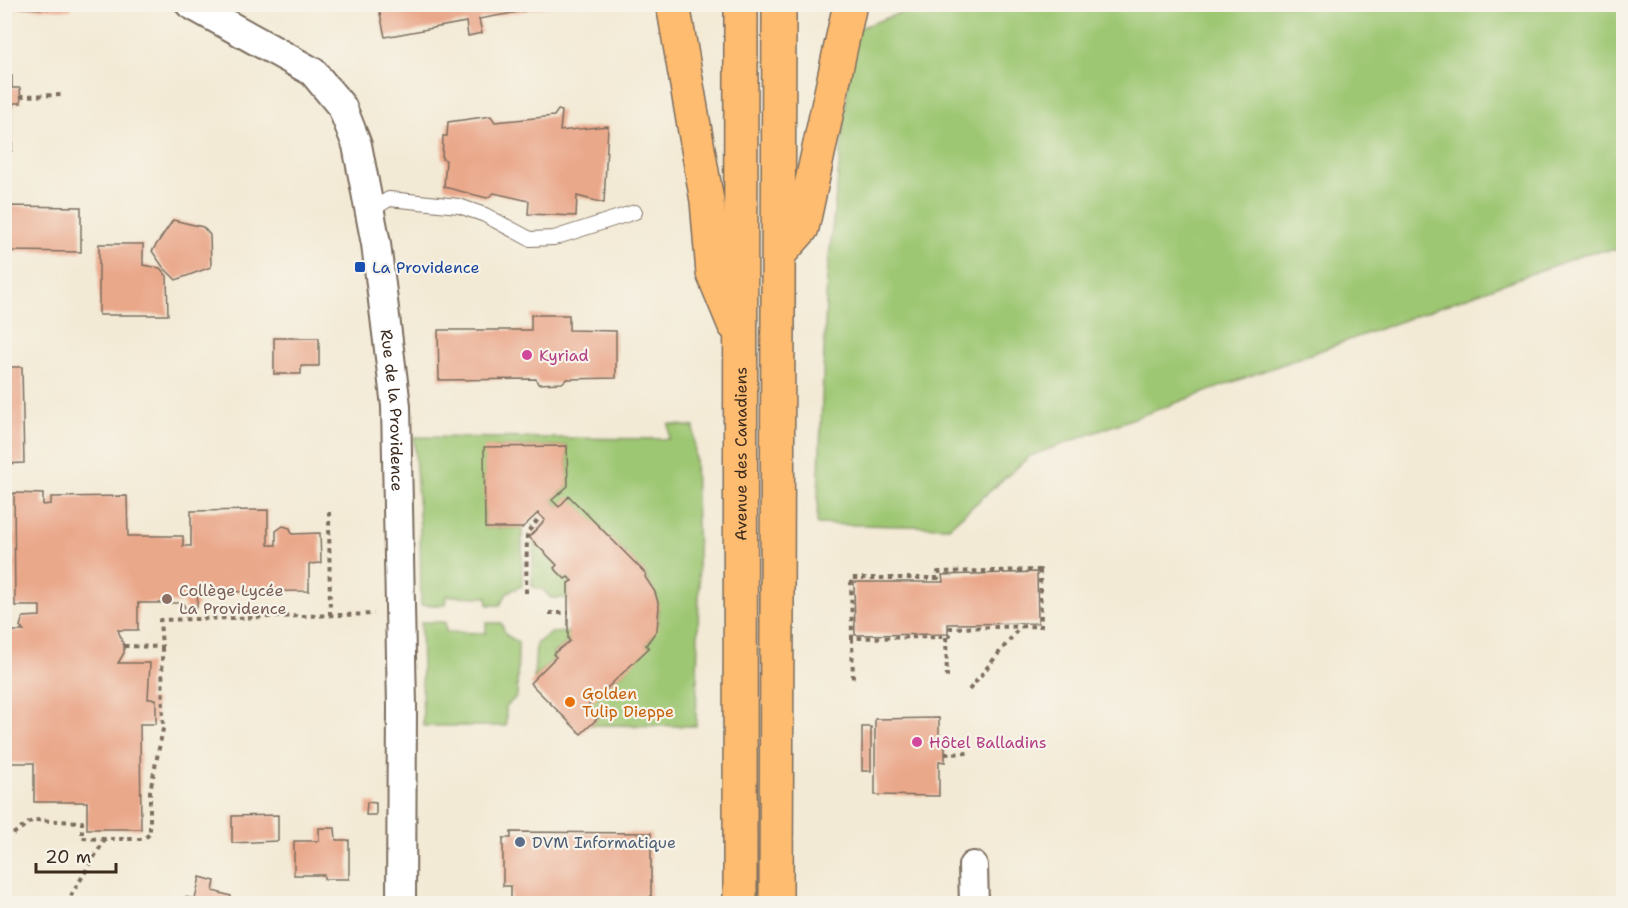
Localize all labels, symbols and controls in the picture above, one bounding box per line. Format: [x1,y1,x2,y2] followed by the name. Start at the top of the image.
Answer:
[372,257,480,278] place label: La Providence
[353,260,367,274] marker: La Providence
[376,328,408,492] street label: Rue de la Providence
[539,345,589,366] place label: Kyriad
[520,348,534,362] marker: Kyriad
[730,367,752,541] street label: Avenue des Canadiens
[179,580,287,619] place label: Collège Lycée La Providence
[160,592,174,606] marker: Collège Lycée La Providence
[582,683,674,722] place label: Golden Tulip Dieppe
[563,695,577,709] marker: Golden Tulip Dieppe
[929,732,1047,753] place label: Hôtel Balladins
[910,735,924,749] marker: Hôtel Balladins
[532,832,676,853] place label: DVM Informatique
[513,835,527,849] marker: DVM Informatique
[36,836,116,874] scale bar
[45,845,91,869] text: 20 m

